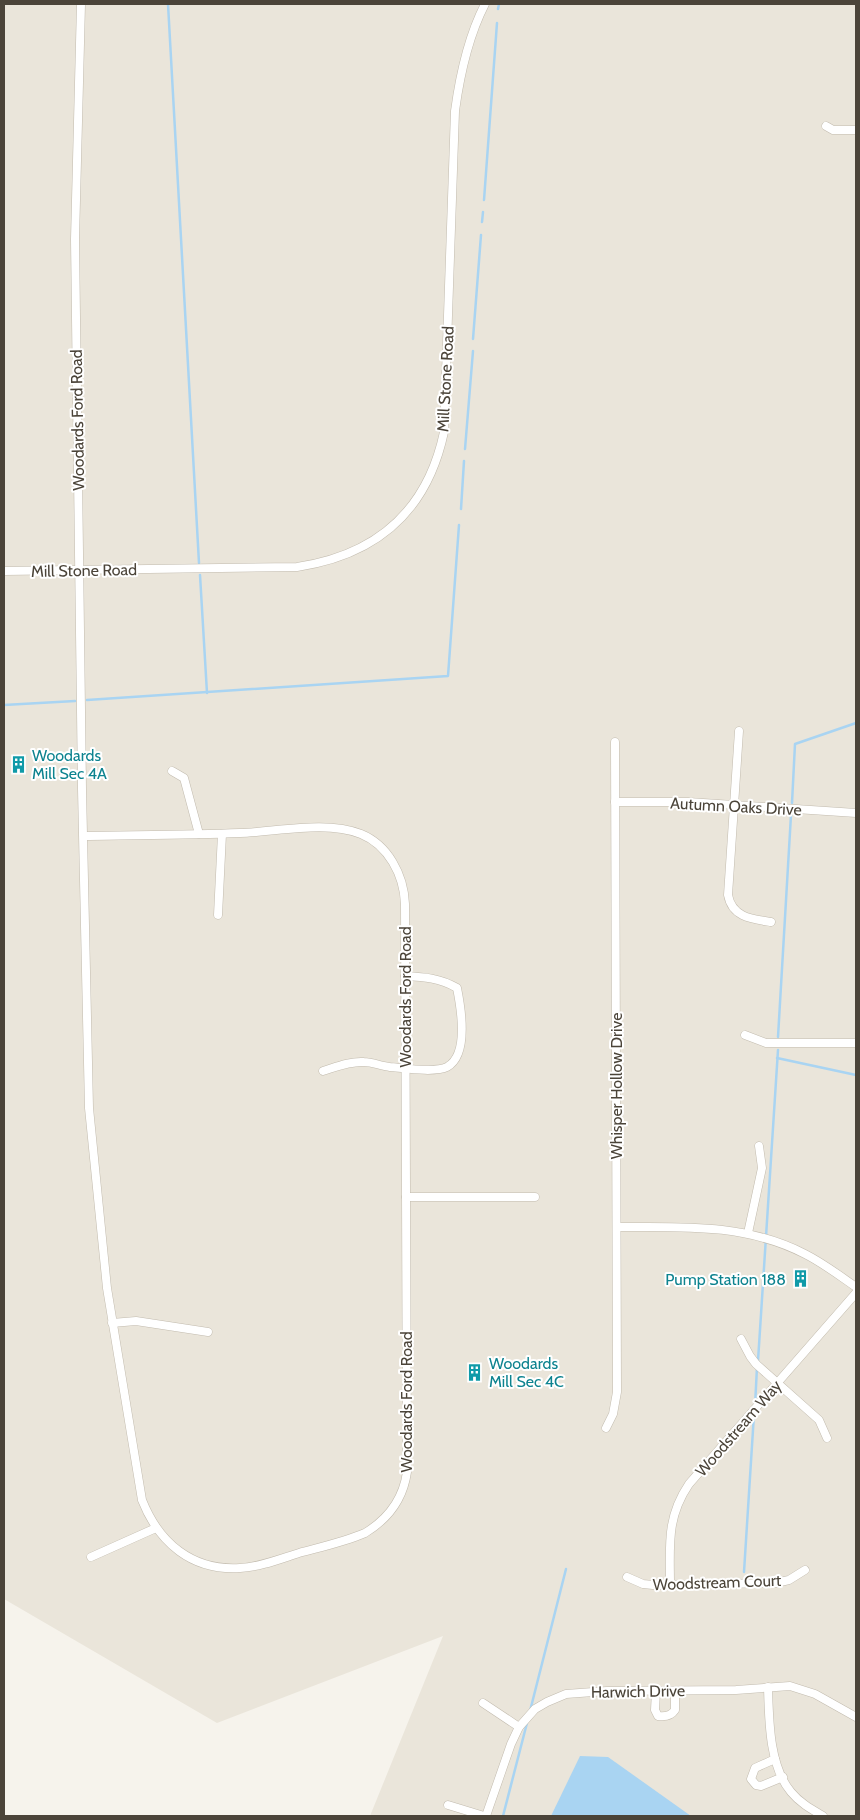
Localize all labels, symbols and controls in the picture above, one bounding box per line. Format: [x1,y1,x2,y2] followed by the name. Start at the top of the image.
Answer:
[433,326,458,432] street label: Mill Stone Road
[67,349,88,491] street label: Woodards Ford Road
[31,560,137,581] street label: Mill Stone Road
[32,746,107,783] place label: Woodards Mill Sec 4A
[8,754,28,774] building icon: Woodards Mill Sec 4A
[670,794,802,819] street label: Autumn Oaks Drive
[396,926,415,1068] street label: Woodards Ford Road
[607,1013,626,1159] street label: Whisper Hollow Drive
[790,1269,810,1289] building icon: Pump Station 188
[665,1270,786,1289] place label: Pump Station 188
[397,1331,416,1473] street label: Woodards Ford Road
[489,1354,564,1391] place label: Woodards Mill Sec 4C
[465,1362,485,1382] building icon: Woodards Mill Sec 4C
[691,1376,785,1480] street label: Woodstream Way
[652,1571,782,1594] street label: Woodstream Court
[591,1681,685,1702] street label: Harwich Drive

